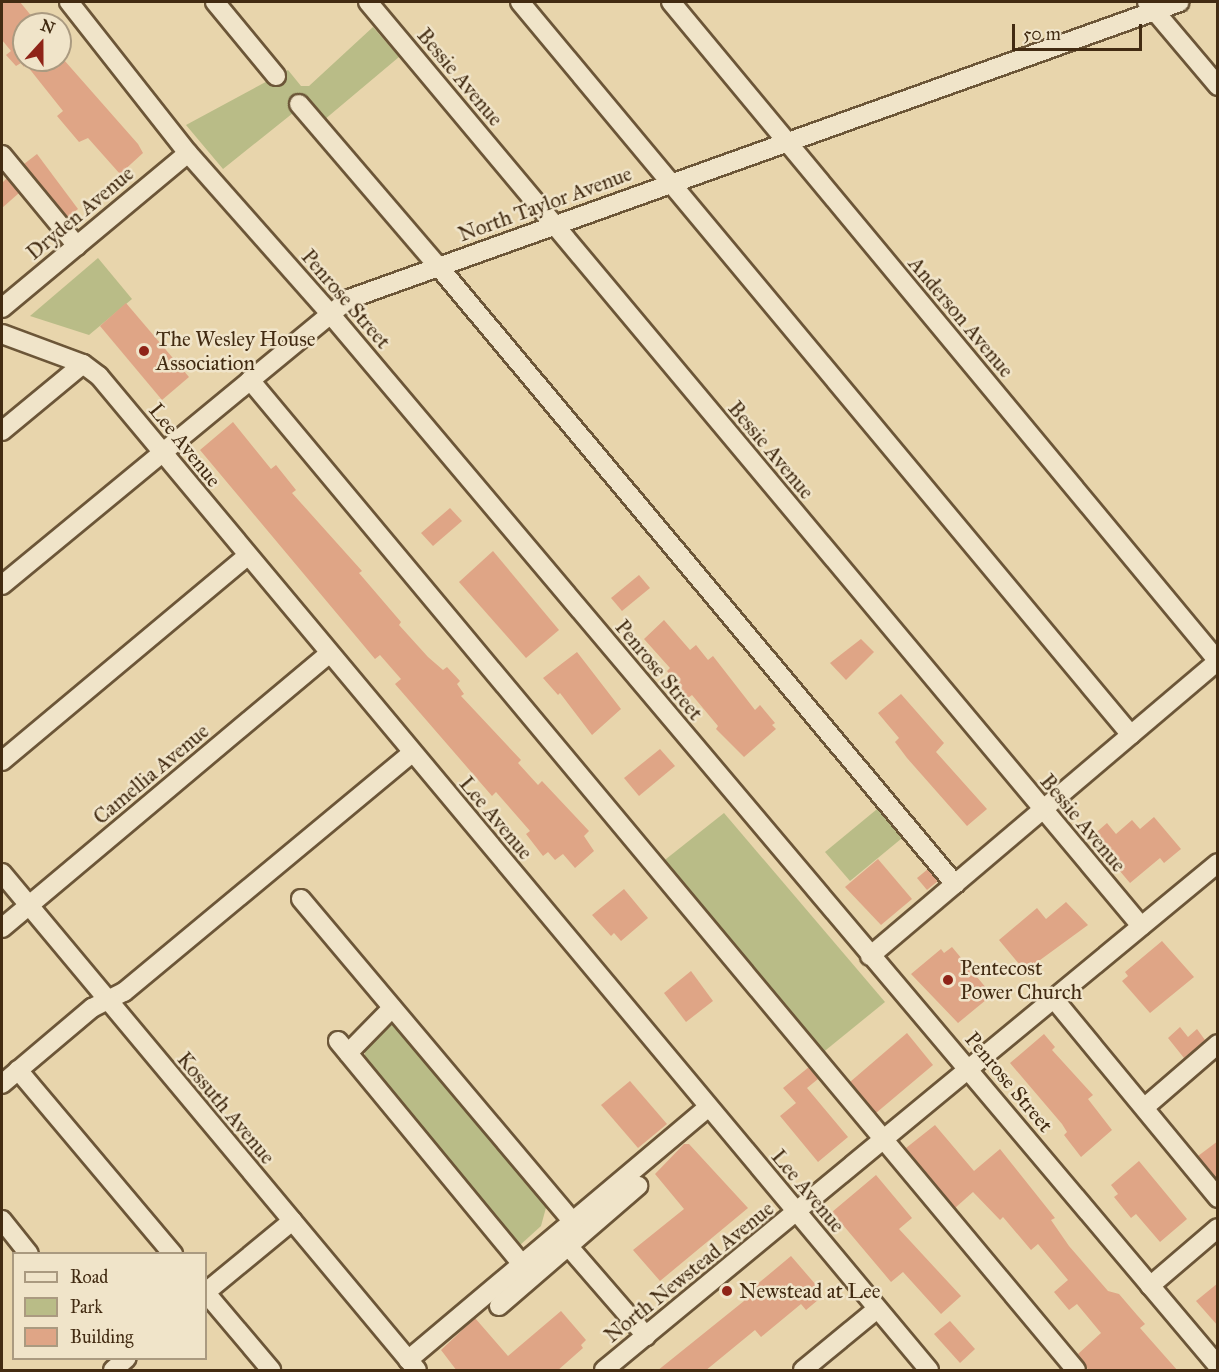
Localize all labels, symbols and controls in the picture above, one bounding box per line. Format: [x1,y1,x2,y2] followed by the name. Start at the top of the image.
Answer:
[12,12,72,72] north arrow
[1015,12,1146,50] scale bar
[38,15,58,38] text: N
[412,23,508,131] street label: Bessie Avenue
[1023,23,1061,45] text: 50 m
[21,161,139,265] street label: Dryden Avenue
[455,161,635,247] street label: North Taylor Avenue
[296,244,396,354] street label: Penrose Street
[903,251,1019,383] street label: Anderson Avenue
[156,326,316,376] place label: The Wesley House Association
[137,344,151,358] marker: The Wesley House Association
[723,396,819,504] street label: Bessie Avenue
[144,398,226,492] street label: Lee Avenue
[610,615,708,725] street label: Penrose Street
[88,718,214,830] street label: Camellia Avenue
[1035,769,1131,877] street label: Bessie Avenue
[454,771,538,865] street label: Lee Avenue
[960,955,1082,1005] place label: Pentecost Power Church
[941,973,955,987] marker: Pentecost Power Church
[960,1027,1058,1137] street label: Penrose Street
[172,1047,280,1169] street label: Kossuth Avenue
[766,1144,850,1238] street label: Lee Avenue
[599,1196,779,1348] street label: North Newstead Avenue
[12,1252,207,1360] legend
[70,1266,108,1288] text: Road
[739,1278,881,1304] place label: Newstead at Lee
[720,1284,734,1298] marker: Newstead at Lee
[70,1296,103,1318] text: Park
[70,1326,133,1348] text: Building

